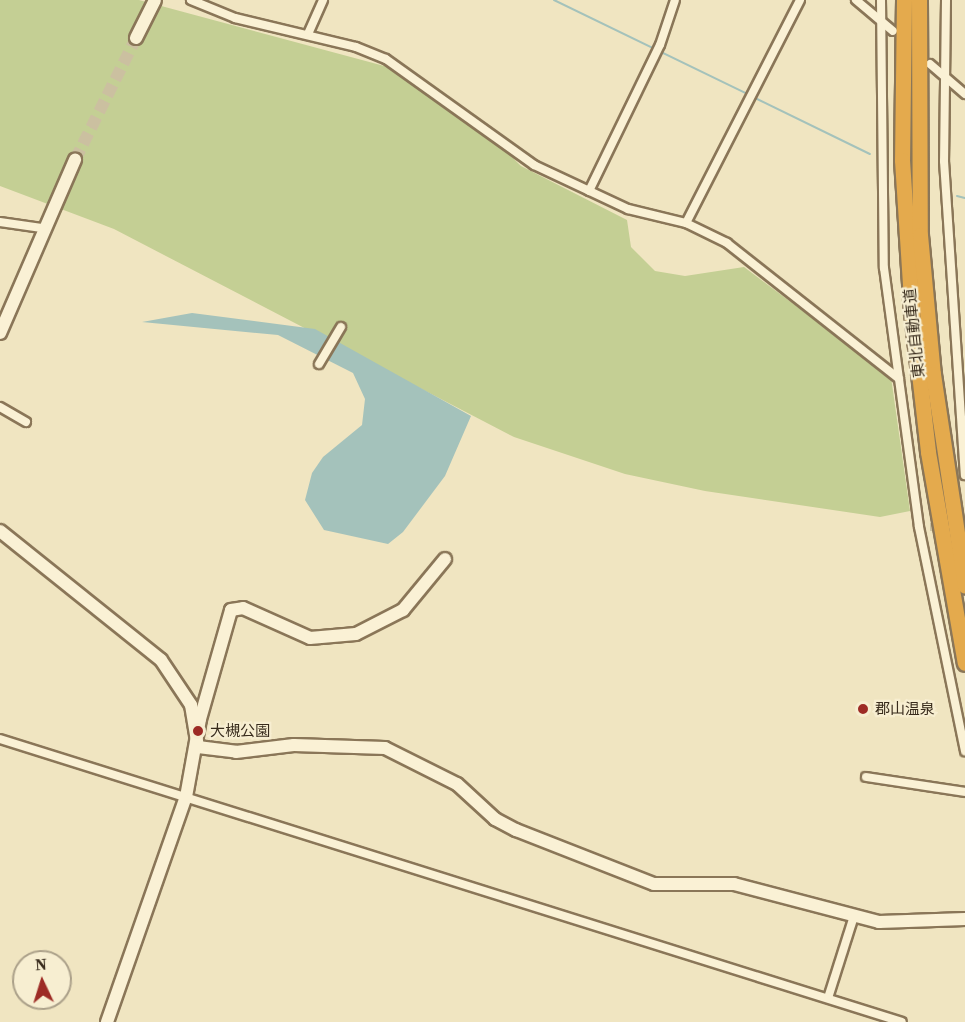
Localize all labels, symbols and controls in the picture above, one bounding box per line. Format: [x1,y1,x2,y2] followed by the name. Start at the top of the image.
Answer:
[900,287,928,379] street label: 東北自動車道
[875,700,935,718] place label: 郡山温泉
[856,702,870,716] marker: 郡山温泉
[210,722,270,740] place label: 大槻公園
[191,724,205,738] marker: 大槻公園
[12,950,72,1010] north arrow
[34,953,47,975] text: N

